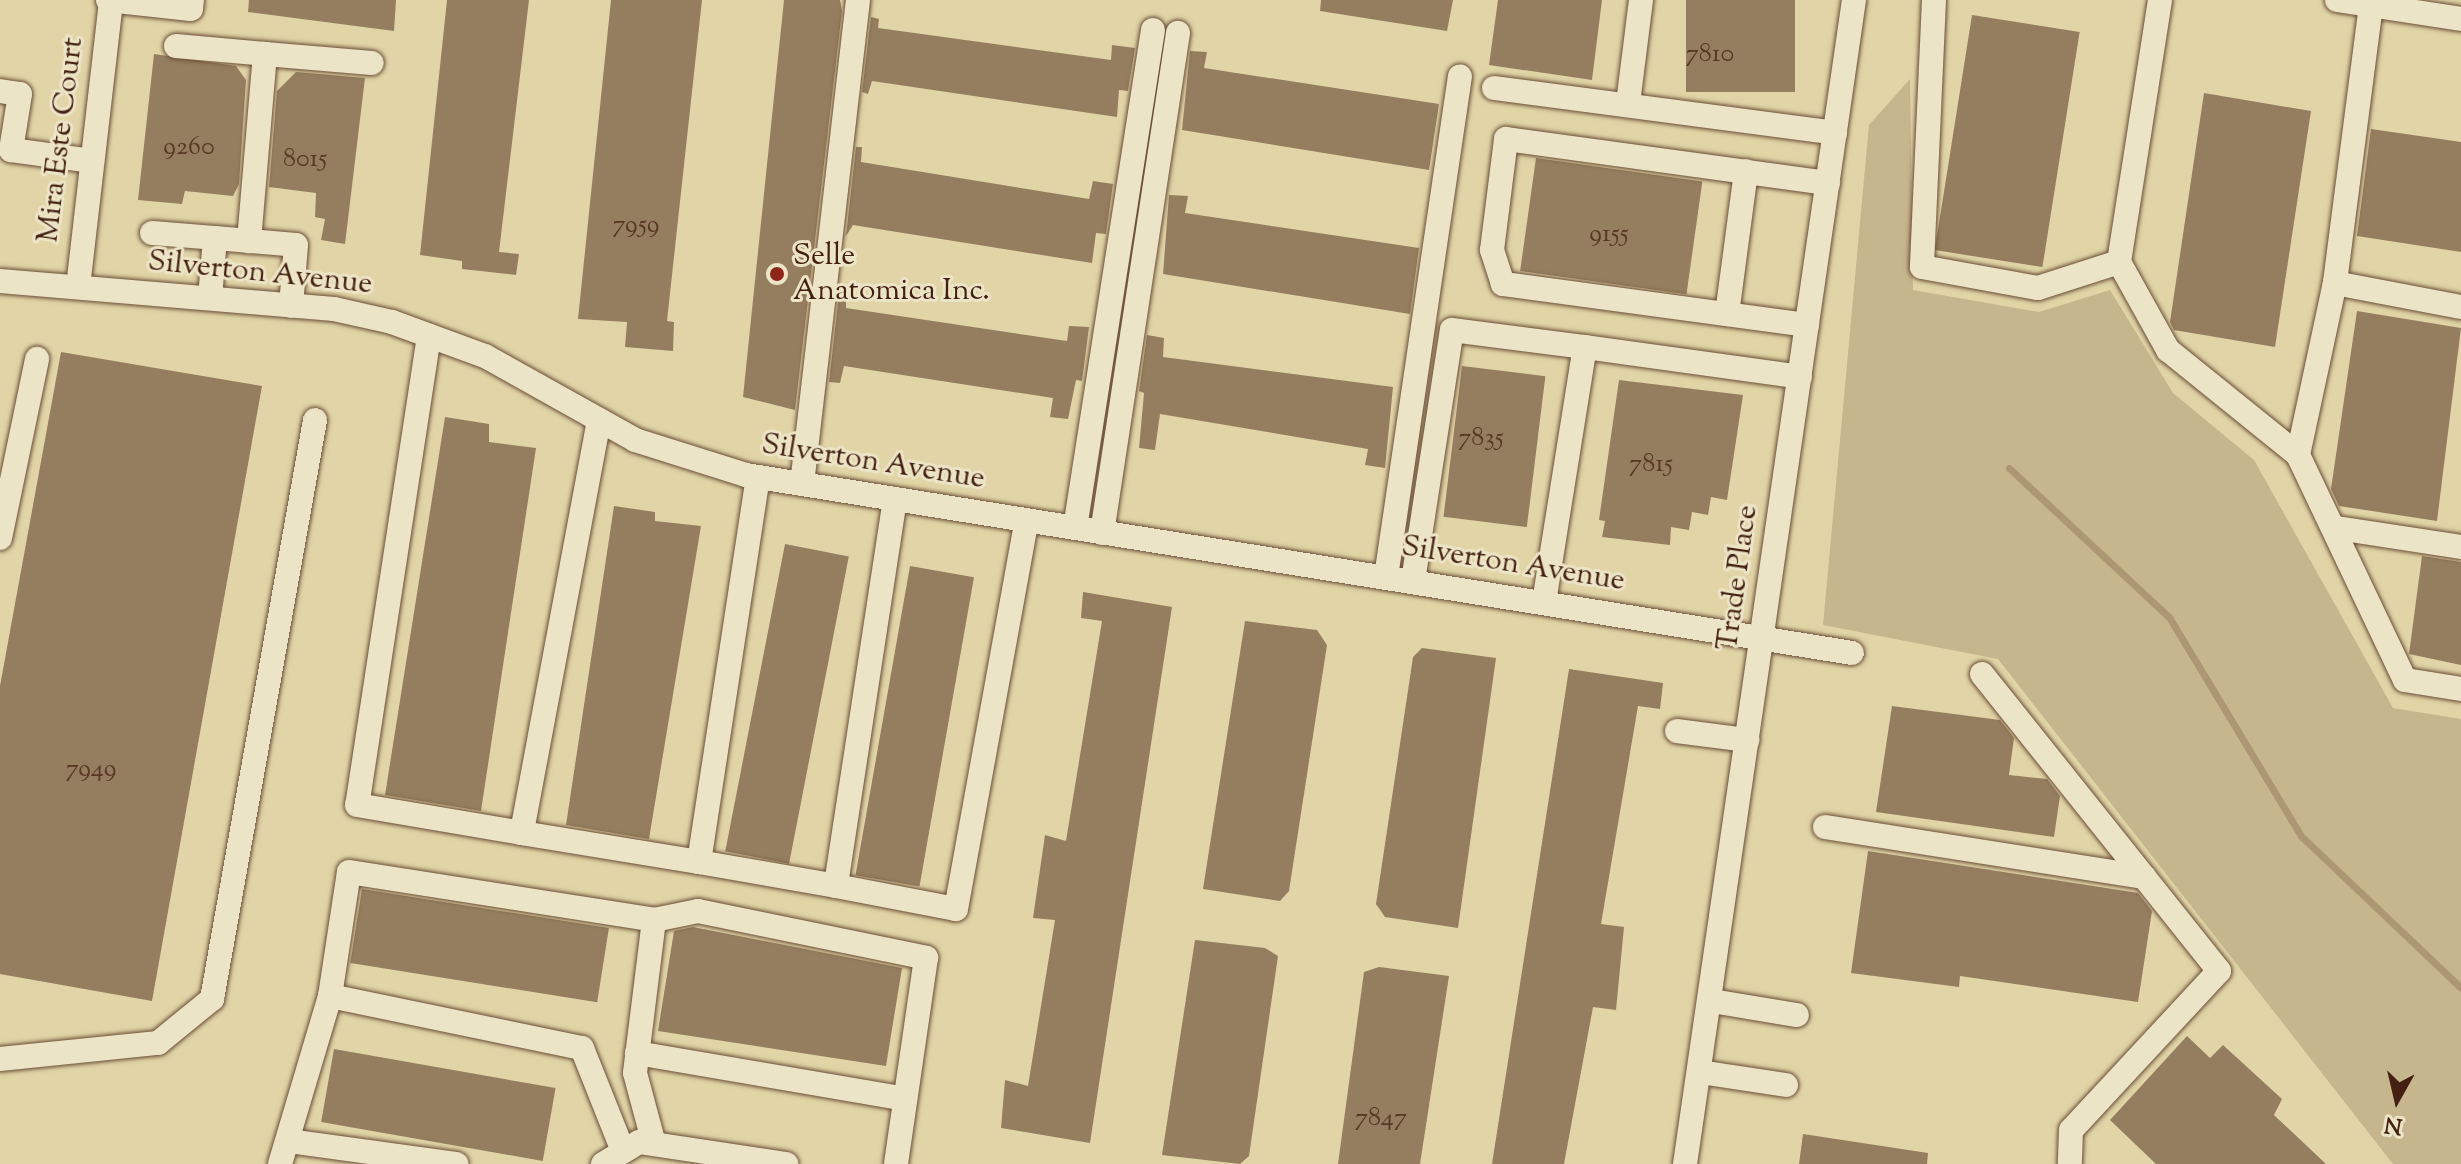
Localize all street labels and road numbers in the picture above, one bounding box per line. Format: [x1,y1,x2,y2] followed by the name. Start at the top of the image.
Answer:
[32,35,92,245] street label: Mira Este Court
[146,244,374,304] street label: Silverton Avenue
[759,428,987,498] street label: Silverton Avenue
[1711,503,1767,653] street label: Trade Place
[1399,530,1627,600] street label: Silverton Avenue

